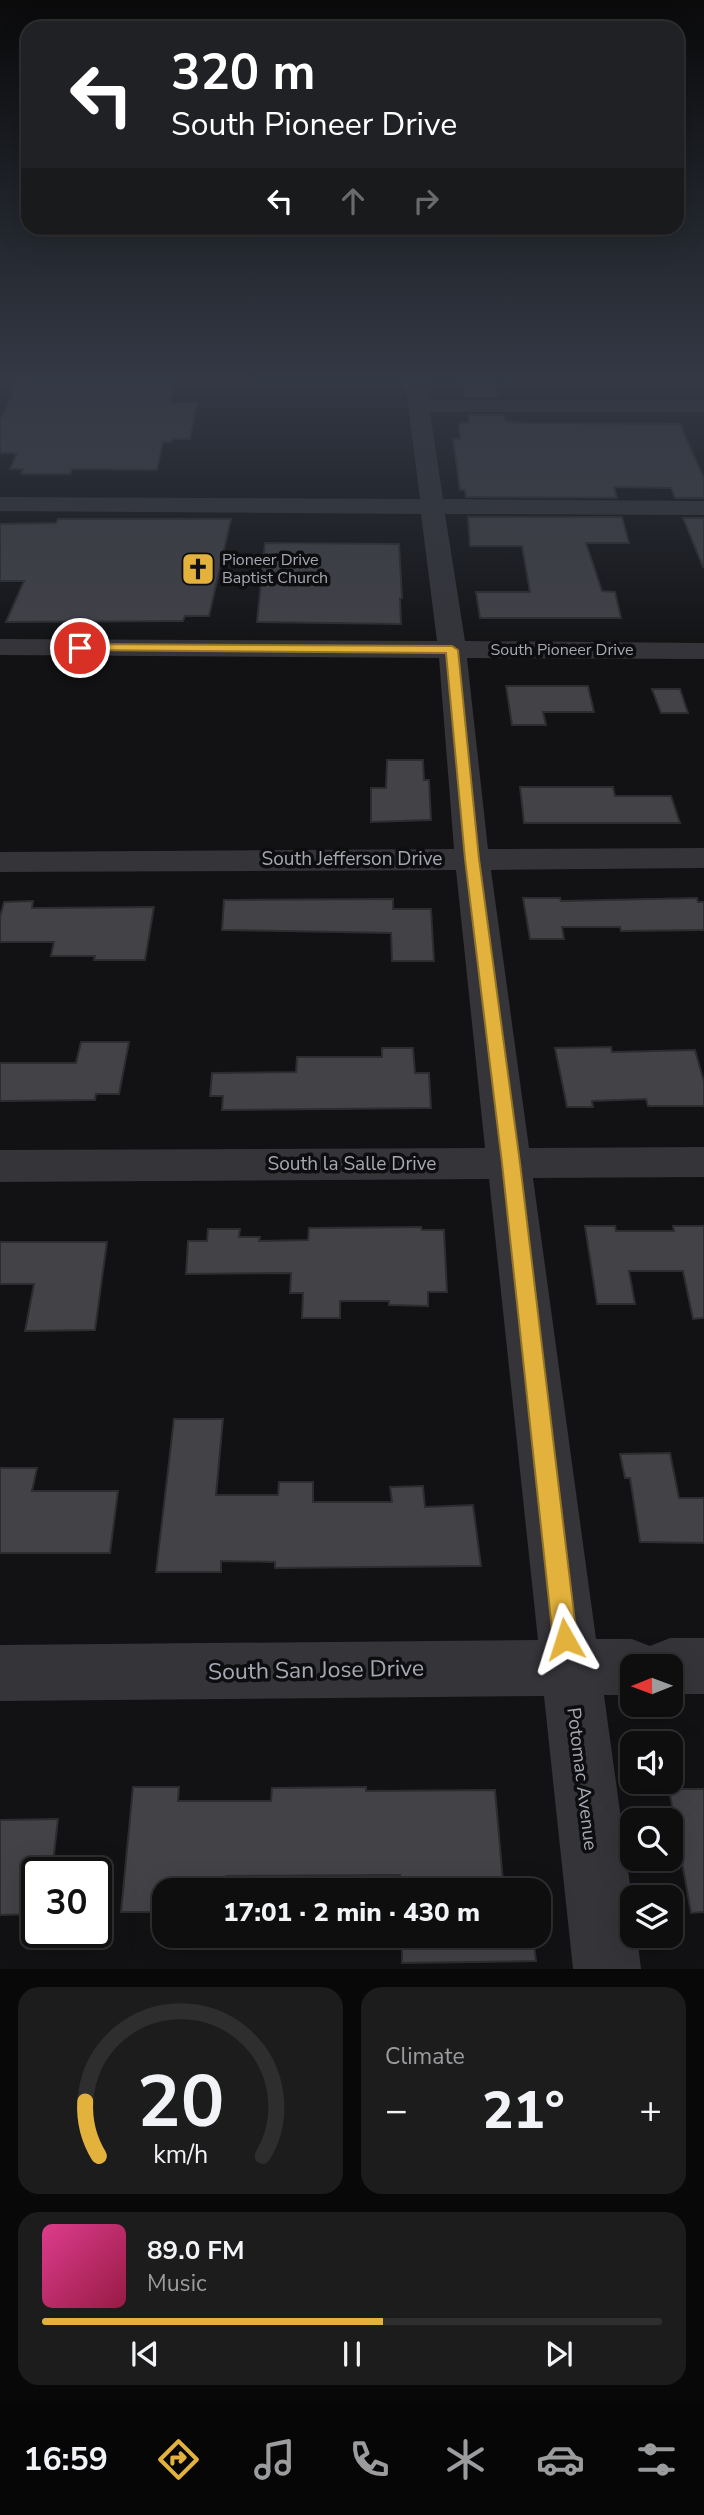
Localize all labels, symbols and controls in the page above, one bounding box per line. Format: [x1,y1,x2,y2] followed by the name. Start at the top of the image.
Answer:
[171,39,315,106] text: 320 m
[56,49,147,140] icon: left
[171,103,457,146] text: South Pioneer Drive
[261,182,299,220] icon: left
[334,182,372,220] icon: ahead
[407,182,445,220] icon: right
[222,549,328,589] place label: Pioneer Drive Baptist Church
[179,550,217,588] church icon: Pioneer Drive Baptist Church
[50,618,110,678] pin
[61,629,99,667] icon: arrive
[490,639,634,661] street label: South Pioneer Drive
[262,846,442,872] street label: South Jefferson Drive
[268,1151,436,1177] street label: South la Salle Drive
[528,1602,602,1676] position arrow
[208,1653,424,1687] street label: South San Jose Drive
[620,1654,682,1717] north arrow
[620,1654,683,1948] map controls
[560,1706,604,1852] street label: Potomac Avenue
[620,1731,683,1794] button: sound
[620,1808,683,1871] button: search
[21,1857,112,1948] speed limit sign: 30
[620,1885,683,1948] button: layers
[223,1895,480,1930] text: 17:01 · 2 min · 430 m
[385,2041,465,2072] text: Climate
[137,2053,224,2153] text: 20
[482,2075,565,2146] text: 21°
[385,2085,408,2136] text: −
[639,2085,662,2136] text: +
[153,2138,208,2172] text: km/h
[147,2233,244,2268] text: 89.0 FM
[147,2268,207,2299] text: Music
[126,2335,164,2373] icon: previous
[333,2335,371,2373] icon: pause
[540,2335,578,2373] icon: next
[154,2435,203,2484] icon: directions
[250,2435,299,2484] icon: music
[345,2435,394,2484] icon: phone
[441,2435,490,2484] icon: climate
[536,2435,585,2484] icon: car
[632,2435,681,2484] icon: filters
[23,2438,108,2481] text: 16:59

